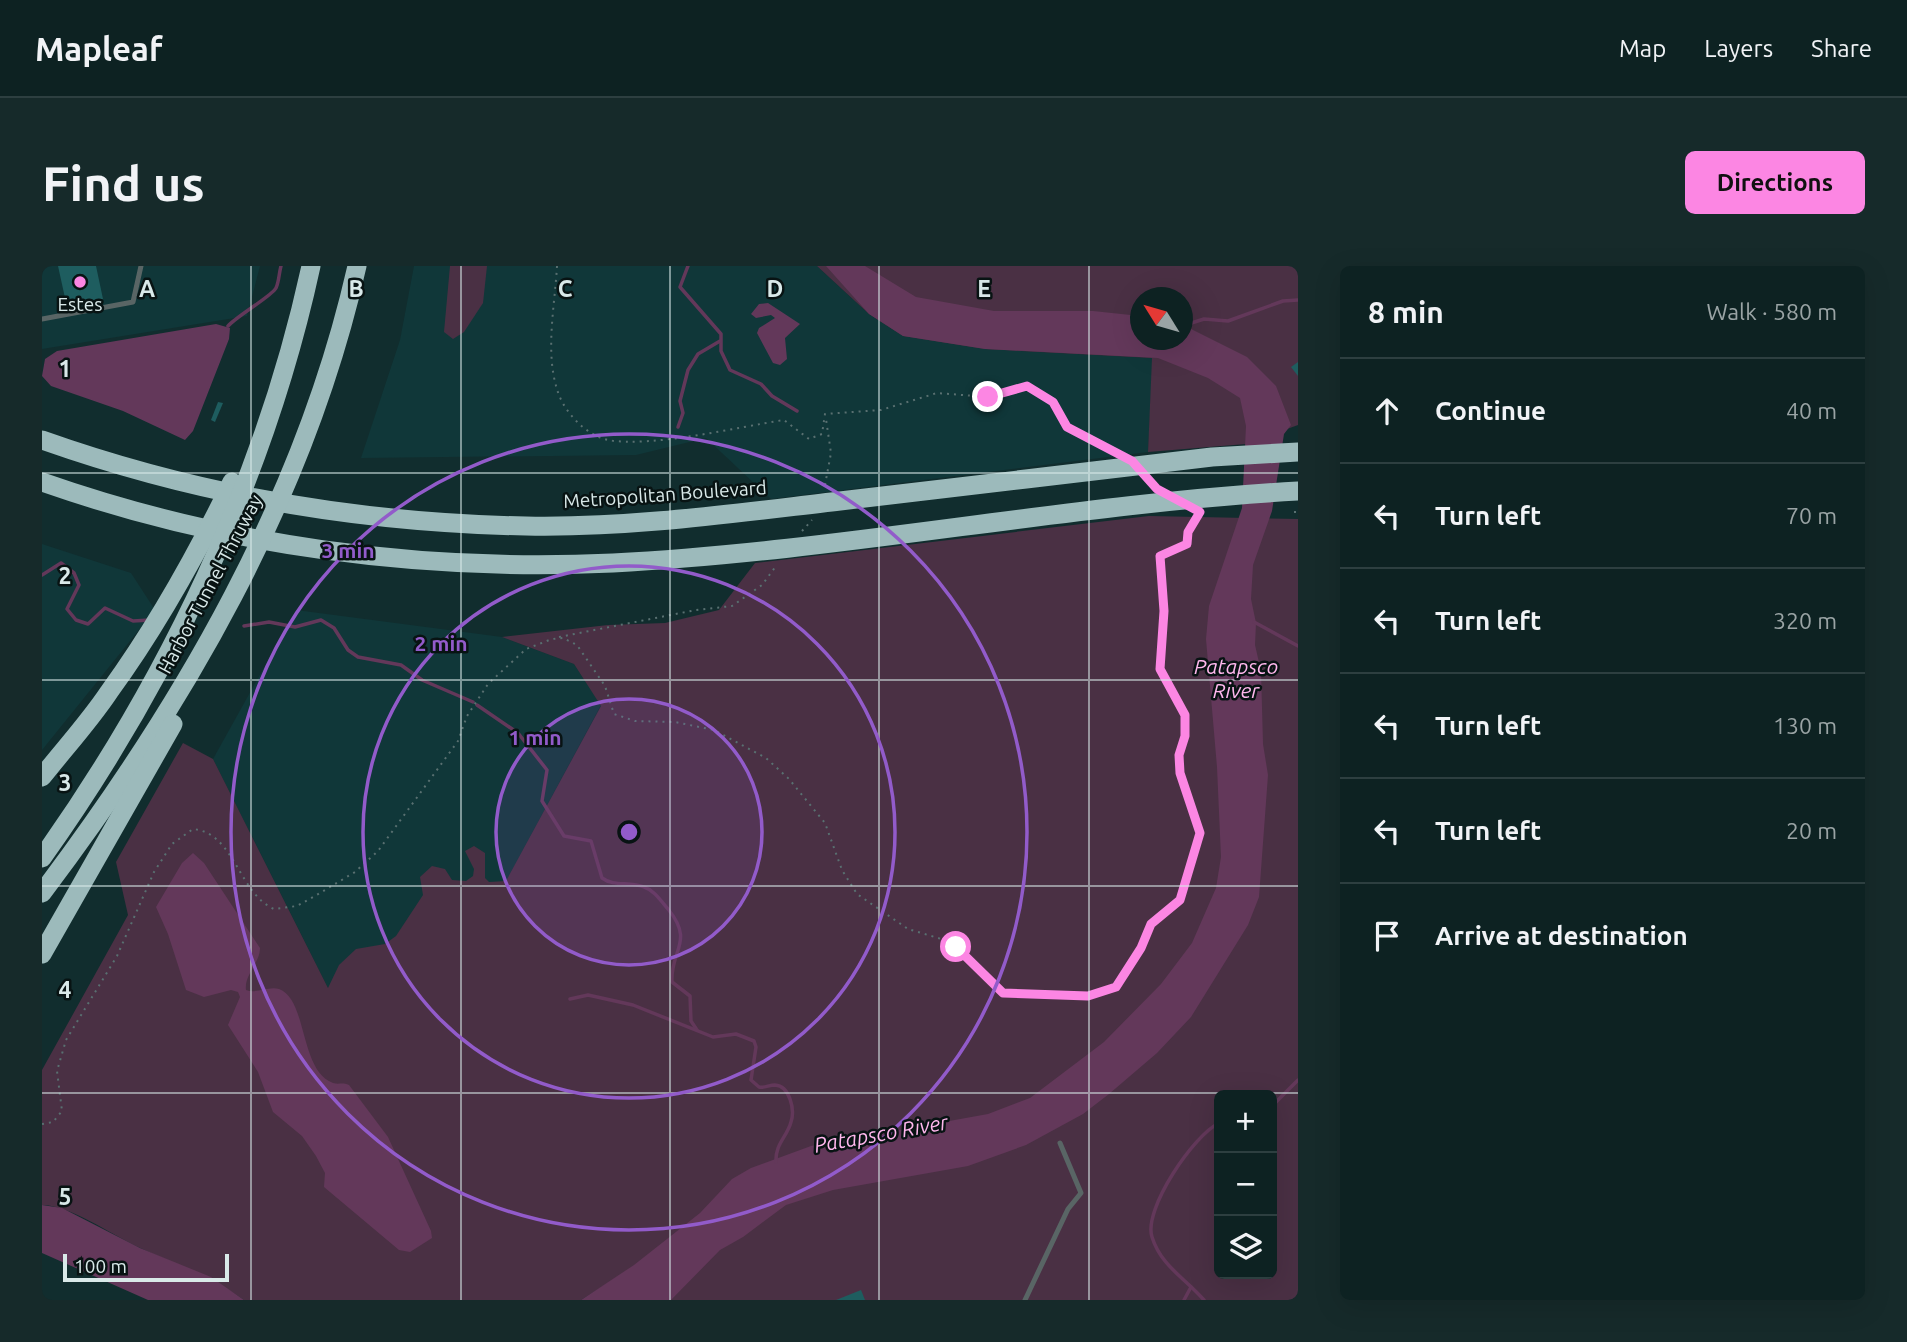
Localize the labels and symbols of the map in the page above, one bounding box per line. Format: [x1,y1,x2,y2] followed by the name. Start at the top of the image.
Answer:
[72,274,88,290] marker: Estes
[139,276,155,301] text: A
[348,276,364,301] text: B
[558,276,573,301] text: C
[767,276,783,301] text: D
[977,276,991,301] text: E
[1130,287,1193,350] north arrow
[57,293,103,315] place label: Estes
[59,356,71,381] text: 1
[972,381,1003,412] route end
[563,476,767,512] street label: Metropolitan Boulevard
[153,491,267,677] street label: Harbor Tunnel Thruway
[321,538,375,562] text: 3 min
[59,563,71,588] text: 2
[414,631,468,655] text: 2 min
[1194,654,1278,702] water label: Patapsco River
[508,725,562,749] text: 1 min
[59,770,71,795] text: 3
[617,820,641,844] centre of rings
[940,931,971,962] route start
[59,977,72,1002] text: 4
[812,1109,951,1157] water label: Patapsco River
[59,1184,71,1209] text: 5
[63,1251,229,1283] scale bar

